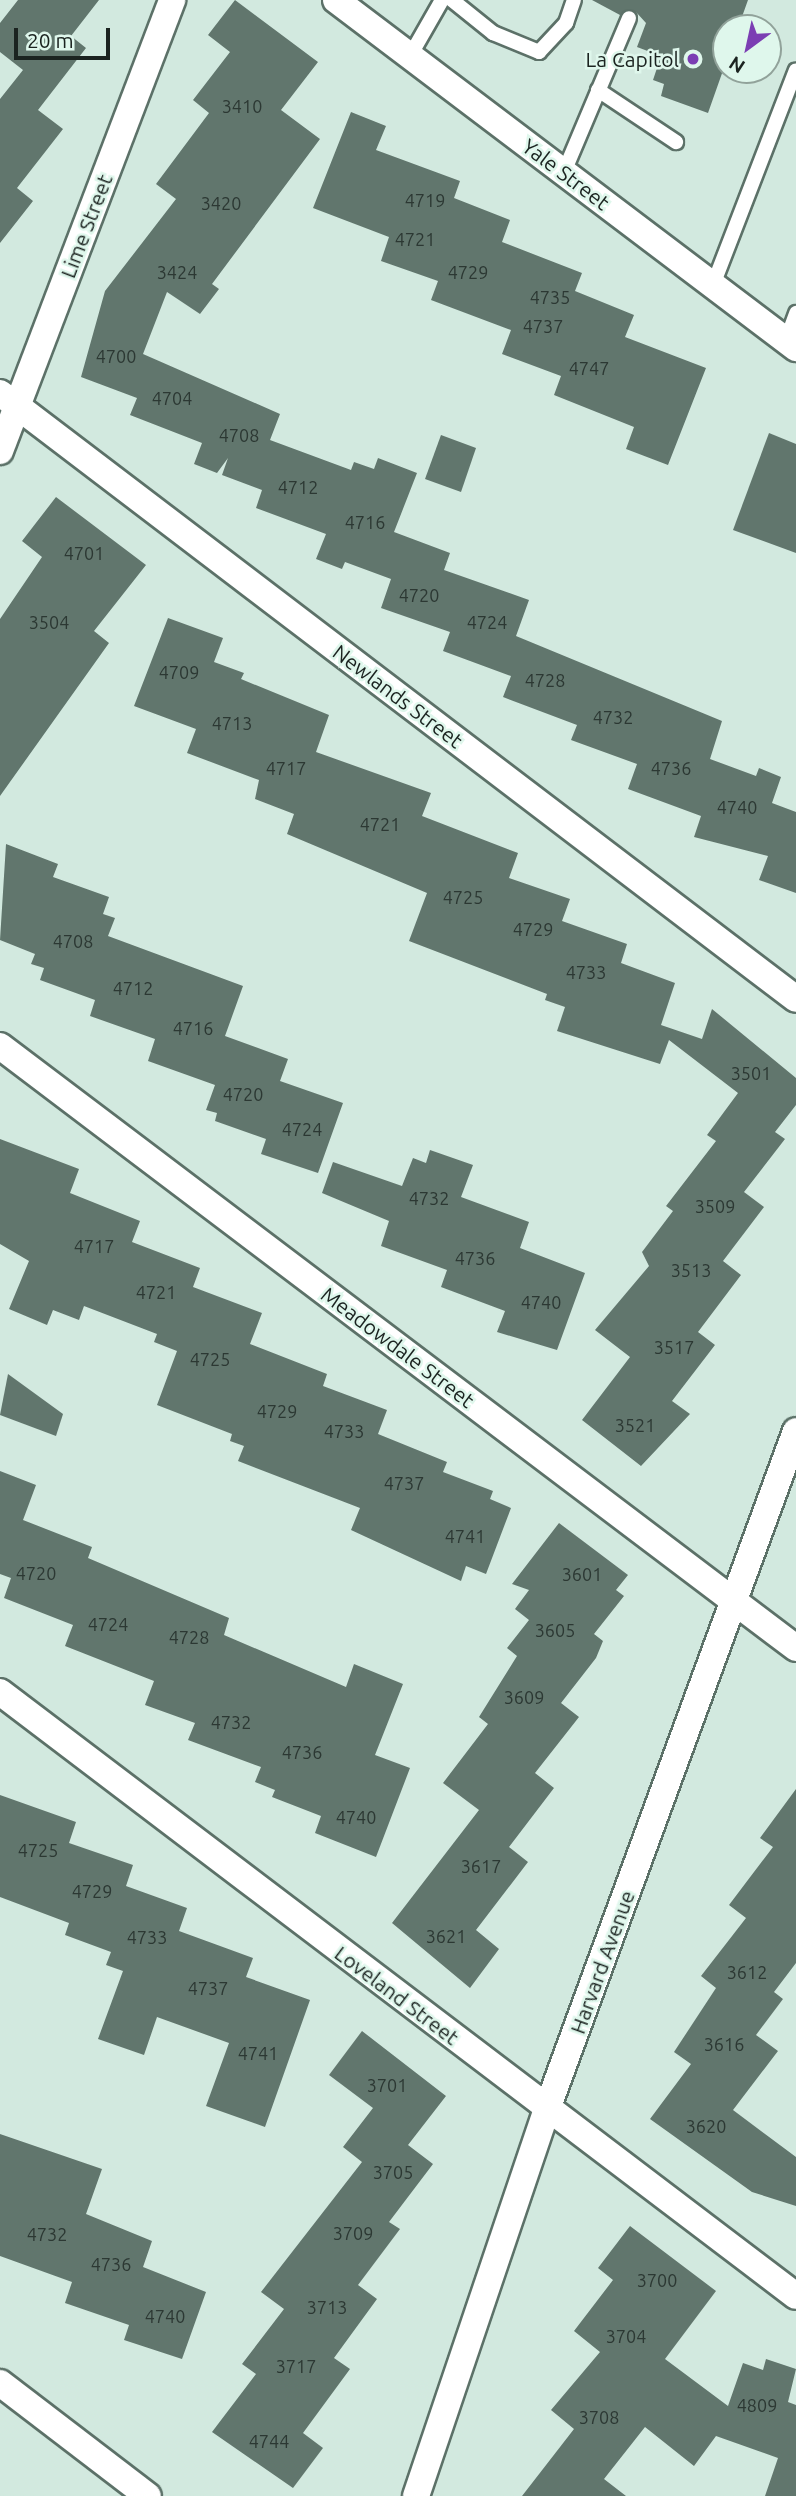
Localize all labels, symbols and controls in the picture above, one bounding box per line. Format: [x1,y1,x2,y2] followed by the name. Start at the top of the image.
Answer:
[18,14,114,58] scale bar
[712,14,782,84] north arrow
[27,28,74,52] text: 20 m
[586,46,679,72] place label: La Capitol
[685,51,701,67] marker: La Capitol
[725,52,749,78] text: N
[222,95,262,117] house number: 3410
[517,133,615,215] street label: Yale Street
[55,171,117,281] street label: Lime Street
[405,189,445,211] house number: 4719
[201,192,241,214] house number: 3420
[395,228,435,250] house number: 4721
[157,261,197,283] house number: 3424
[448,261,488,283] house number: 4729
[530,286,570,308] house number: 4735
[523,315,563,337] house number: 4737
[96,345,136,367] house number: 4700
[569,357,609,379] house number: 4747
[152,387,192,409] house number: 4704
[219,424,259,446] house number: 4708
[278,476,318,498] house number: 4712
[345,511,385,533] house number: 4716
[64,542,104,564] house number: 4701
[399,584,439,606] house number: 4720
[29,611,69,633] house number: 3504
[467,611,507,633] house number: 4724
[328,639,468,753] street label: Newlands Street
[159,661,199,683] house number: 4709
[525,669,565,691] house number: 4728
[593,706,633,728] house number: 4732
[212,712,252,734] house number: 4713
[266,757,306,779] house number: 4717
[651,757,691,779] house number: 4736
[717,796,757,818] house number: 4740
[360,813,400,835] house number: 4721
[443,886,483,908] house number: 4725
[513,918,553,940] house number: 4729
[53,930,93,952] house number: 4708
[566,961,606,983] house number: 4733
[113,977,153,999] house number: 4712
[173,1017,213,1039] house number: 4716
[731,1062,771,1084] house number: 3501
[223,1083,263,1105] house number: 4720
[282,1118,322,1140] house number: 4724
[409,1187,449,1209] house number: 4732
[695,1195,735,1217] house number: 3509
[74,1235,114,1257] house number: 4717
[455,1247,495,1269] house number: 4736
[671,1259,711,1281] house number: 3513
[136,1281,176,1303] house number: 4721
[317,1281,479,1413] street label: Meadowdale Street
[521,1291,561,1313] house number: 4740
[654,1336,694,1358] house number: 3517
[190,1348,230,1370] house number: 4725
[257,1400,297,1422] house number: 4729
[615,1414,655,1436] house number: 3521
[324,1420,364,1442] house number: 4733
[384,1472,424,1494] house number: 4737
[445,1525,485,1547] house number: 4741
[16,1562,56,1584] house number: 4720
[562,1563,602,1585] house number: 3601
[88,1613,128,1635] house number: 4724
[535,1619,575,1641] house number: 3605
[169,1626,209,1648] house number: 4728
[504,1686,544,1708] house number: 3609
[211,1711,251,1733] house number: 4732
[282,1741,322,1763] house number: 4736
[336,1806,376,1828] house number: 4740
[18,1839,58,1861] house number: 4725
[461,1855,501,1877] house number: 3617
[72,1880,112,1902] house number: 4729
[564,1887,640,2037] street label: Harvard Avenue
[426,1925,466,1947] house number: 3621
[127,1926,167,1948] house number: 4733
[330,1940,464,2050] street label: Loveland Street
[727,1961,767,1983] house number: 3612
[188,1977,228,1999] house number: 4737
[704,2033,744,2055] house number: 3616
[238,2042,278,2064] house number: 4741
[367,2074,407,2096] house number: 3701
[686,2115,726,2137] house number: 3620
[373,2161,413,2183] house number: 3705
[333,2222,373,2244] house number: 3709
[27,2223,67,2245] house number: 4732
[91,2253,131,2275] house number: 4736
[637,2269,677,2291] house number: 3700
[307,2296,347,2318] house number: 3713
[145,2305,185,2327] house number: 4740
[606,2325,646,2347] house number: 3704
[276,2355,316,2377] house number: 3717
[737,2394,777,2416] house number: 4809
[579,2406,619,2428] house number: 3708
[249,2430,289,2452] house number: 4744

